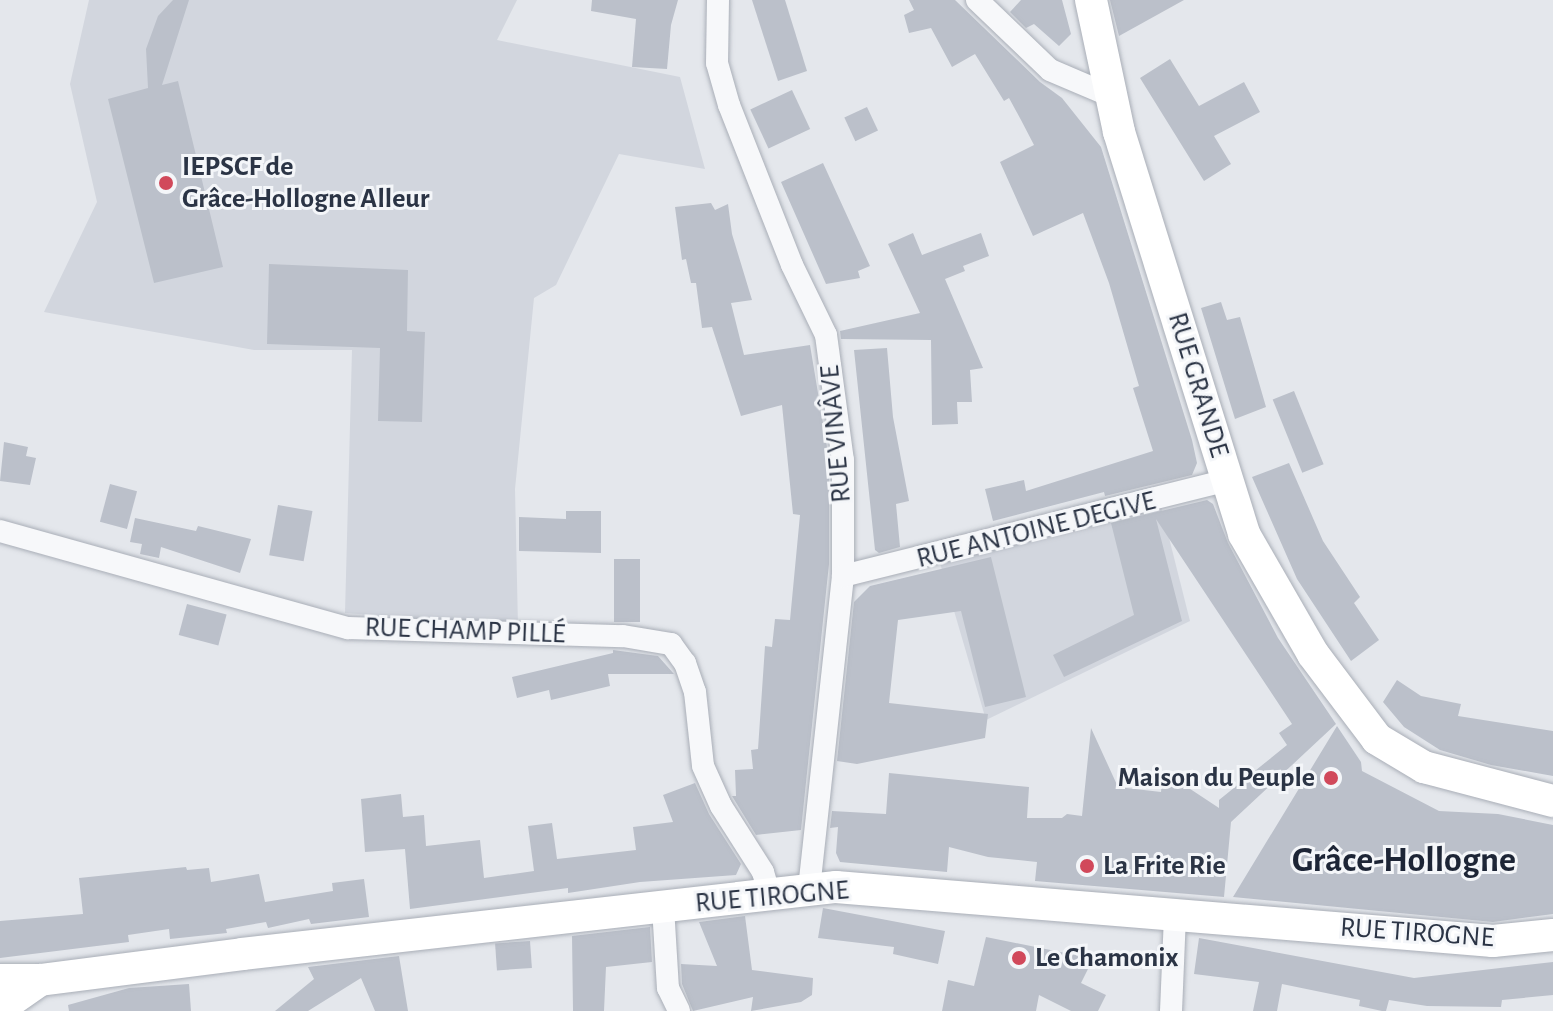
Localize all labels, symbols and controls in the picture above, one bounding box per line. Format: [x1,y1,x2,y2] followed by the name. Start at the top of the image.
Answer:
[182,150,430,216] place label: IEPSCF de Grâce-Hollogne Alleur
[157,174,175,192] marker: IEPSCF de Grâce-Hollogne Alleur
[1160,308,1236,462] street label: RUE GRANDE
[813,364,859,504] street label: RUE VINÂVE
[913,484,1159,576] street label: RUE ANTOINE DEGIVE
[364,611,566,651] street label: RUE CHAMP PILLÉ
[1118,761,1315,795] place label: Maison du Peuple
[1322,769,1340,787] marker: Maison du Peuple
[1292,839,1516,883] district label: Grâce-Hollogne
[1103,849,1226,883] place label: La Frite Rie
[1078,857,1096,875] marker: La Frite Rie
[694,874,850,920] street label: RUE TIROGNE
[1339,911,1495,955] street label: RUE TIROGNE
[1035,941,1178,975] place label: Le Chamonix
[1010,949,1028,967] marker: Le Chamonix

